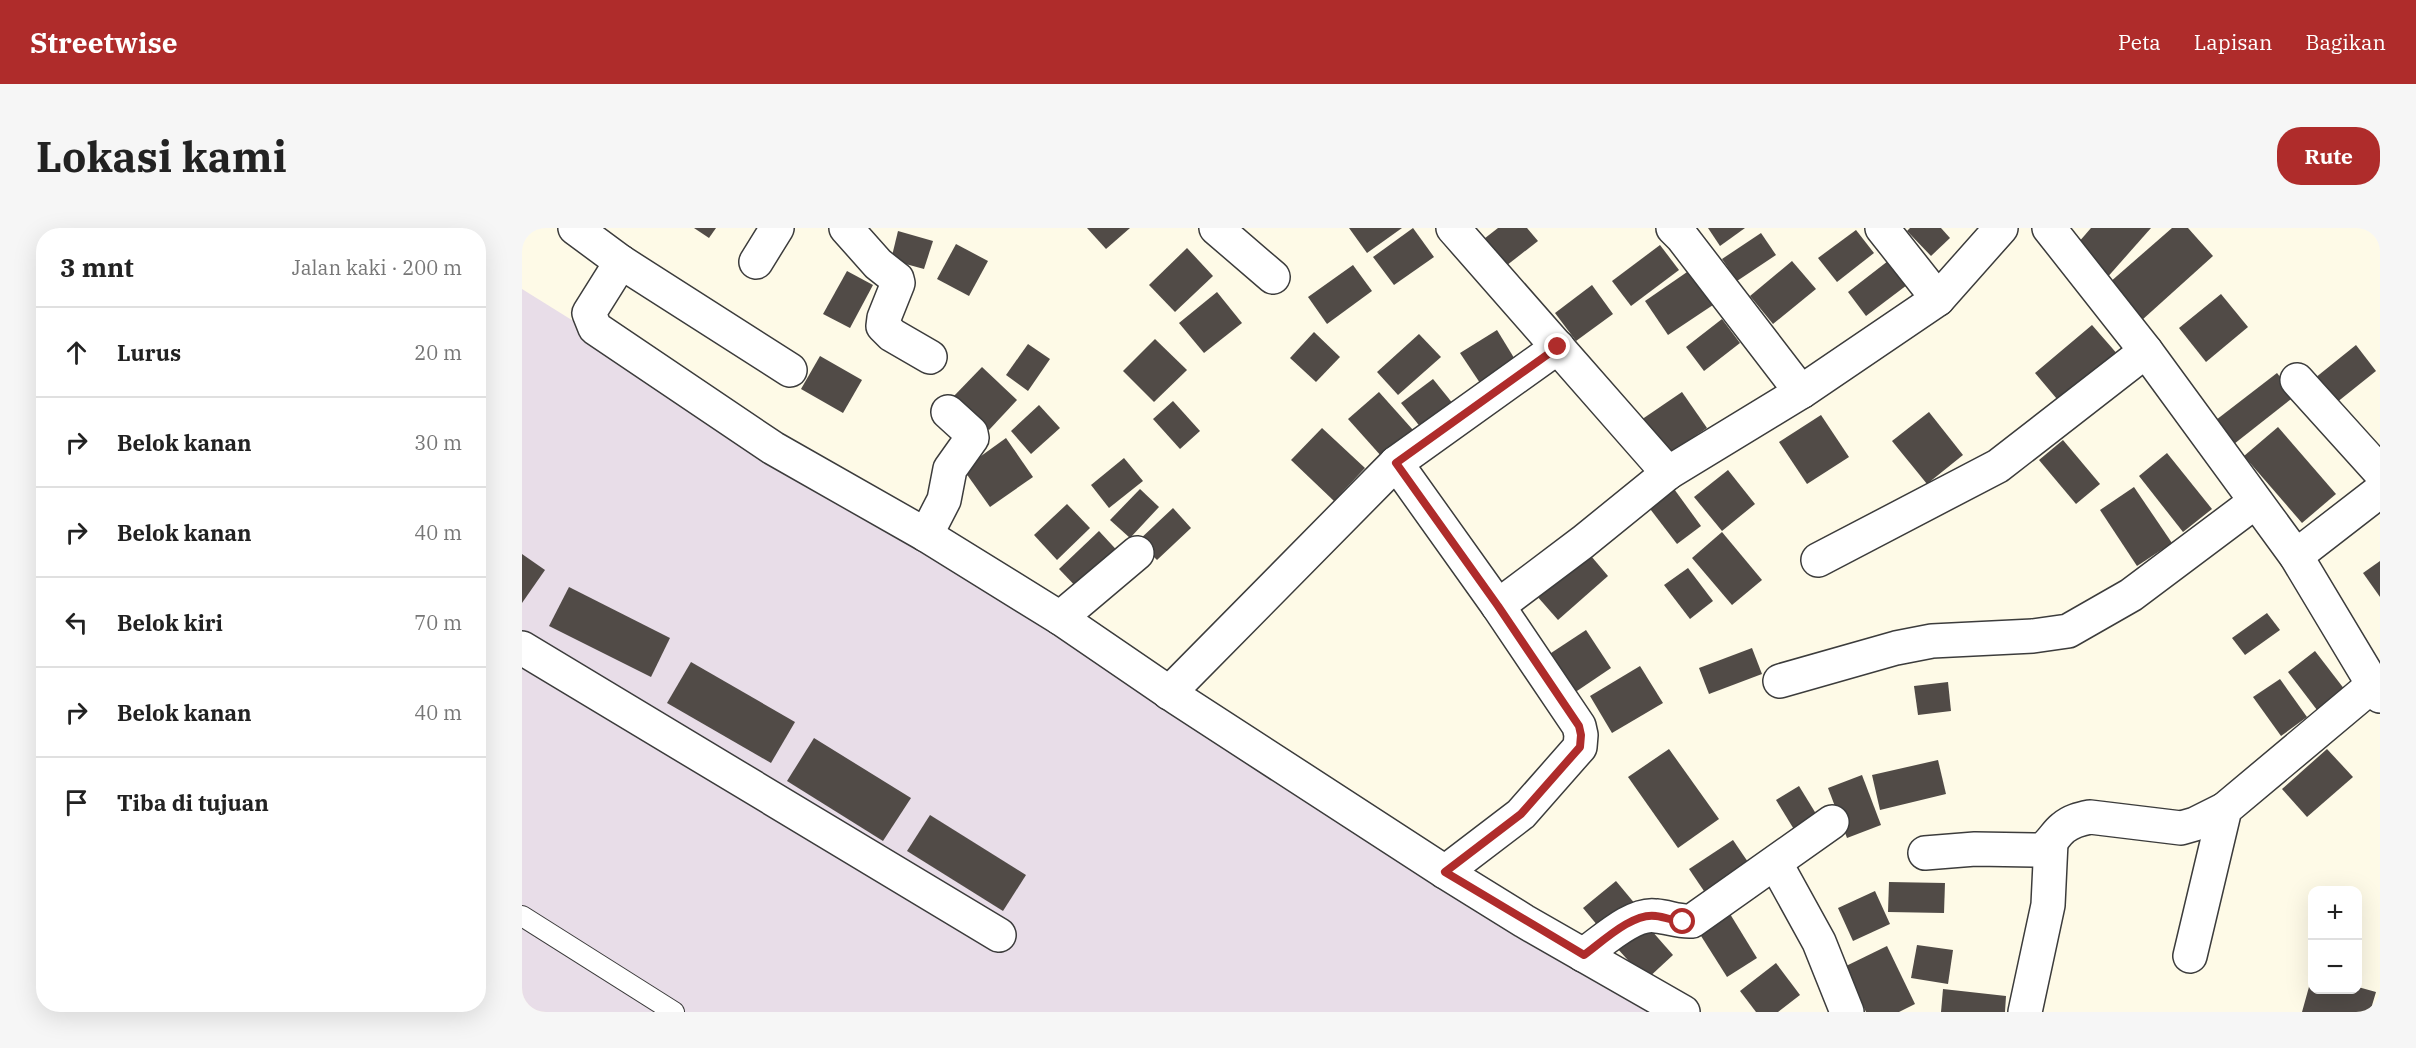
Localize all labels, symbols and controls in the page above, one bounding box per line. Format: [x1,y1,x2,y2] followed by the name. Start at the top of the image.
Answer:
[30,24,177,61] text: Streetwise
[2118,28,2161,56] text: Peta
[2194,28,2272,56] text: Lapisan
[2305,28,2386,56] text: Bagikan
[2277,127,2380,185] button: Rute
[36,129,287,184] text: Lokasi kami
[60,250,134,284] text: 3 mnt
[292,254,462,281] text: Jalan kaki · 200 m
[1544,333,1570,359] route end
[60,336,93,369] icon: ahead
[117,338,181,367] text: Lurus
[414,339,462,366] text: 20 m
[60,426,93,459] icon: right
[117,428,252,457] text: Belok kanan
[414,429,462,456] text: 30 m
[60,516,93,549] icon: right
[117,518,252,547] text: Belok kanan
[414,519,462,546] text: 40 m
[60,606,93,639] icon: left
[117,608,223,637] text: Belok kiri
[414,609,462,636] text: 70 m
[60,696,93,729] icon: right
[117,698,252,727] text: Belok kanan
[414,699,462,726] text: 40 m
[60,786,93,819] icon: arrive
[117,788,269,817] text: Tiba di tujuan
[2308,886,2362,994] map controls
[2308,886,2362,940] button: +
[1669,908,1695,934] route start
[2308,940,2362,994] button: −

